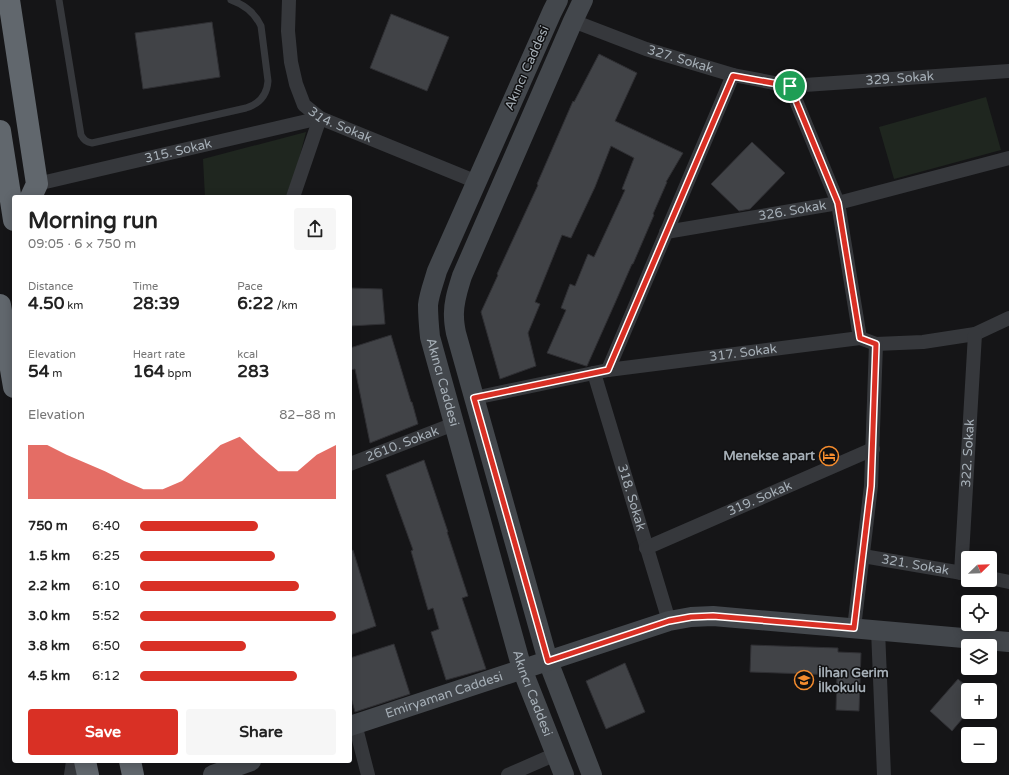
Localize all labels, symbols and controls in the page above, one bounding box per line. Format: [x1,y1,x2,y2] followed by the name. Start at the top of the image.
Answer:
[501,23,553,113] street label: Akıncı Caddesi
[645,42,715,77] street label: 327. Sokak
[865,68,934,89] street label: 329. Sokak
[773,69,807,103] pin
[779,75,801,97] icon: arrive
[305,104,374,146] street label: 314. Sokak
[143,136,213,167] street label: 315. Sokak
[757,197,827,224] street label: 326. Sokak
[28,208,158,234] text: Morning run
[294,208,336,250] button: share
[28,236,136,252] text: 09:05 · 6 × 750 m
[28,280,73,293] text: Distance
[133,280,158,293] text: Time
[237,280,263,293] text: Pace
[28,293,64,314] text: 4.50
[133,293,180,314] text: 28:39
[237,293,274,314] text: 6:22
[64,299,83,312] text: km
[274,299,298,312] text: /km
[423,336,462,428] street label: Akıncı Caddesi
[708,341,778,365] street label: 317. Sokak
[28,348,76,361] text: Elevation
[133,348,185,361] text: Heart rate
[237,348,258,361] text: kcal
[28,361,49,382] text: 54
[133,361,165,382] text: 164
[237,361,269,382] text: 283
[49,367,62,380] text: m
[165,367,192,380] text: bpm
[28,407,85,423] text: Elevation
[279,407,336,423] text: 82–88 m
[958,418,978,488] street label: 322. Sokak
[364,423,441,465] street label: 2610. Sokak
[818,445,840,467] hotel icon: Menekse apart
[723,448,815,464] place label: Menekse apart
[614,462,649,533] street label: 318. Sokak
[725,477,794,519] street label: 319. Sokak
[28,518,68,534] text: 750 m
[92,518,120,534] text: 6:40
[28,548,70,564] text: 1.5 km
[92,548,120,564] text: 6:25
[880,551,950,579] street label: 321. Sokak
[961,551,997,587] north arrow
[961,551,997,763] map controls
[28,578,70,594] text: 2.2 km
[92,578,120,594] text: 6:10
[961,595,997,631] button: locate
[28,608,70,624] text: 3.0 km
[92,608,120,624] text: 5:52
[28,638,70,654] text: 3.8 km
[92,638,120,654] text: 6:50
[961,639,997,675] button: layers
[509,648,556,739] street label: Akıncı Caddesi
[818,665,889,696] place label: İlhan Gerim İlkokulu
[28,668,70,684] text: 4.5 km
[92,668,120,684] text: 6:12
[383,668,505,722] street label: Emiryaman Caddesi
[793,669,815,691] school or university icon: İlhan Gerim İlkokulu
[961,683,997,719] button: +
[28,709,178,755] button: Save
[186,709,336,755] button: Share
[961,727,997,763] button: −

